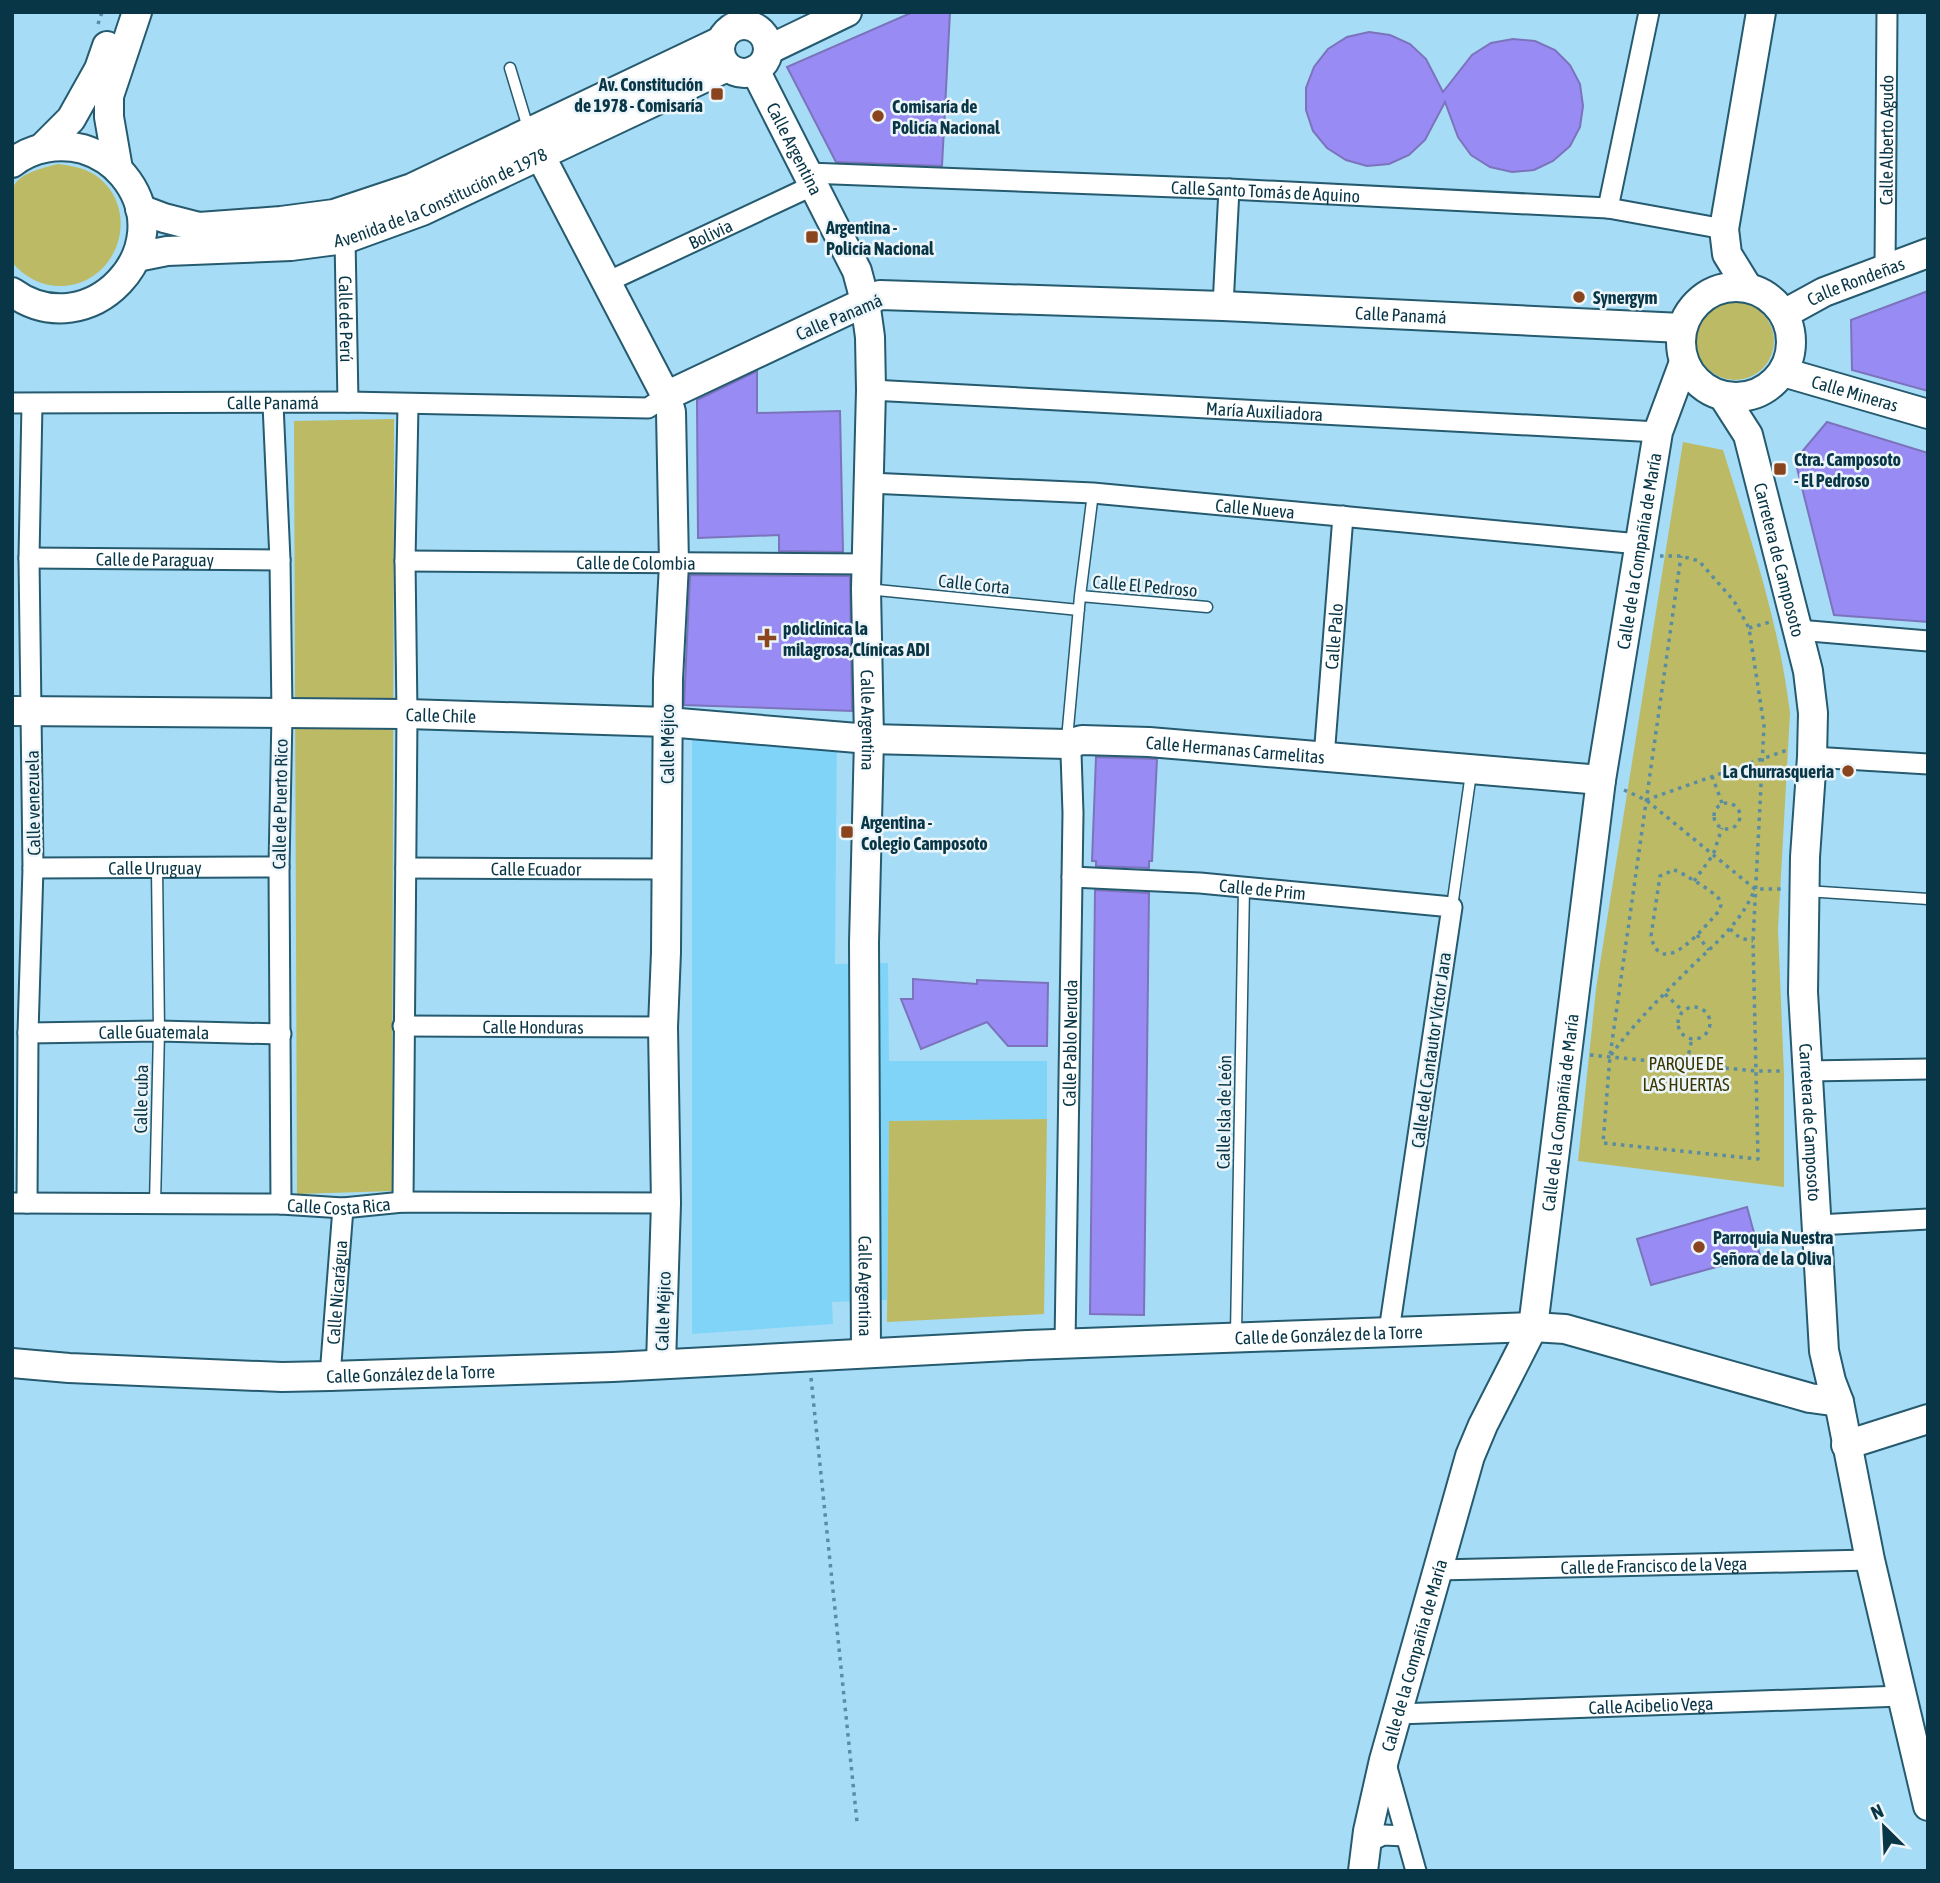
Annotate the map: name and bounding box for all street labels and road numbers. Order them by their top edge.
street label: Calle Alberto Agudo [1875,75,1897,205]
street label: Calle Argentina [763,99,827,198]
street label: Avenida de la Constitución de 1978 [333,143,550,251]
street label: Calle Santo Tomás de Aquino [1171,176,1361,206]
street label: Bolivia [685,214,735,253]
street label: Calle Rondeñas [1803,252,1907,310]
street label: Calle de Perú [335,276,358,362]
street label: Calle Panamá [793,289,885,345]
street label: Calle Panamá [1355,302,1447,327]
street label: Calle Mineras [1809,370,1901,415]
street label: Calle Panamá [227,392,319,413]
street label: María Auxiliadora [1205,397,1324,425]
street label: Calle de la Compañía de María [1612,451,1665,651]
street label: Carretera de Camposoto [1750,480,1809,639]
street label: Calle Nueva [1215,494,1296,522]
street label: Calle de Paraguay [96,548,214,570]
street label: Calle de Colombia [576,552,696,573]
street label: Calle Corta [937,570,1011,598]
street label: Calle El Pedroso [1092,571,1198,601]
street label: Calle Palo [1320,602,1347,670]
street label: Calle Argentina [857,669,880,771]
street label: Calle Chile [406,703,476,727]
street label: Calle Méjico [657,704,678,784]
street label: Calle Hermanas Carmelitas [1145,731,1326,767]
street label: Calle de Puerto Rico [268,738,292,870]
street label: Calle venezuela [22,750,44,856]
street label: Calle Uruguay [108,857,202,878]
street label: Calle Ecuador [491,858,582,879]
street label: Calle de Prim [1218,874,1307,904]
street label: Calle del Cantautor Víctor Jara [1407,951,1455,1149]
street label: Calle Pablo Neruda [1058,979,1081,1107]
street label: Calle de la Compañía de María [1537,1012,1582,1212]
street label: Calle Honduras [482,1016,584,1037]
street label: Calle Guatemala [98,1020,210,1043]
street label: Carretera de Camposoto [1796,1043,1826,1202]
street label: Calle Isla de León [1213,1055,1235,1169]
street label: Calle cuba [130,1064,152,1134]
street label: Calle Costa Rica [286,1193,392,1219]
street label: Calle Argentina [855,1236,876,1337]
street label: Calle Nicarágua [322,1239,351,1345]
street label: Calle Méjico [651,1271,675,1351]
street label: Calle de González de la Torre [1234,1320,1423,1348]
street label: Calle González de la Torre [326,1360,495,1387]
street label: Calle de Francisco de la Vega [1560,1552,1747,1578]
street label: Calle de la Compañía de María [1376,1557,1451,1754]
street label: Calle Acibelio Vega [1588,1692,1714,1718]

